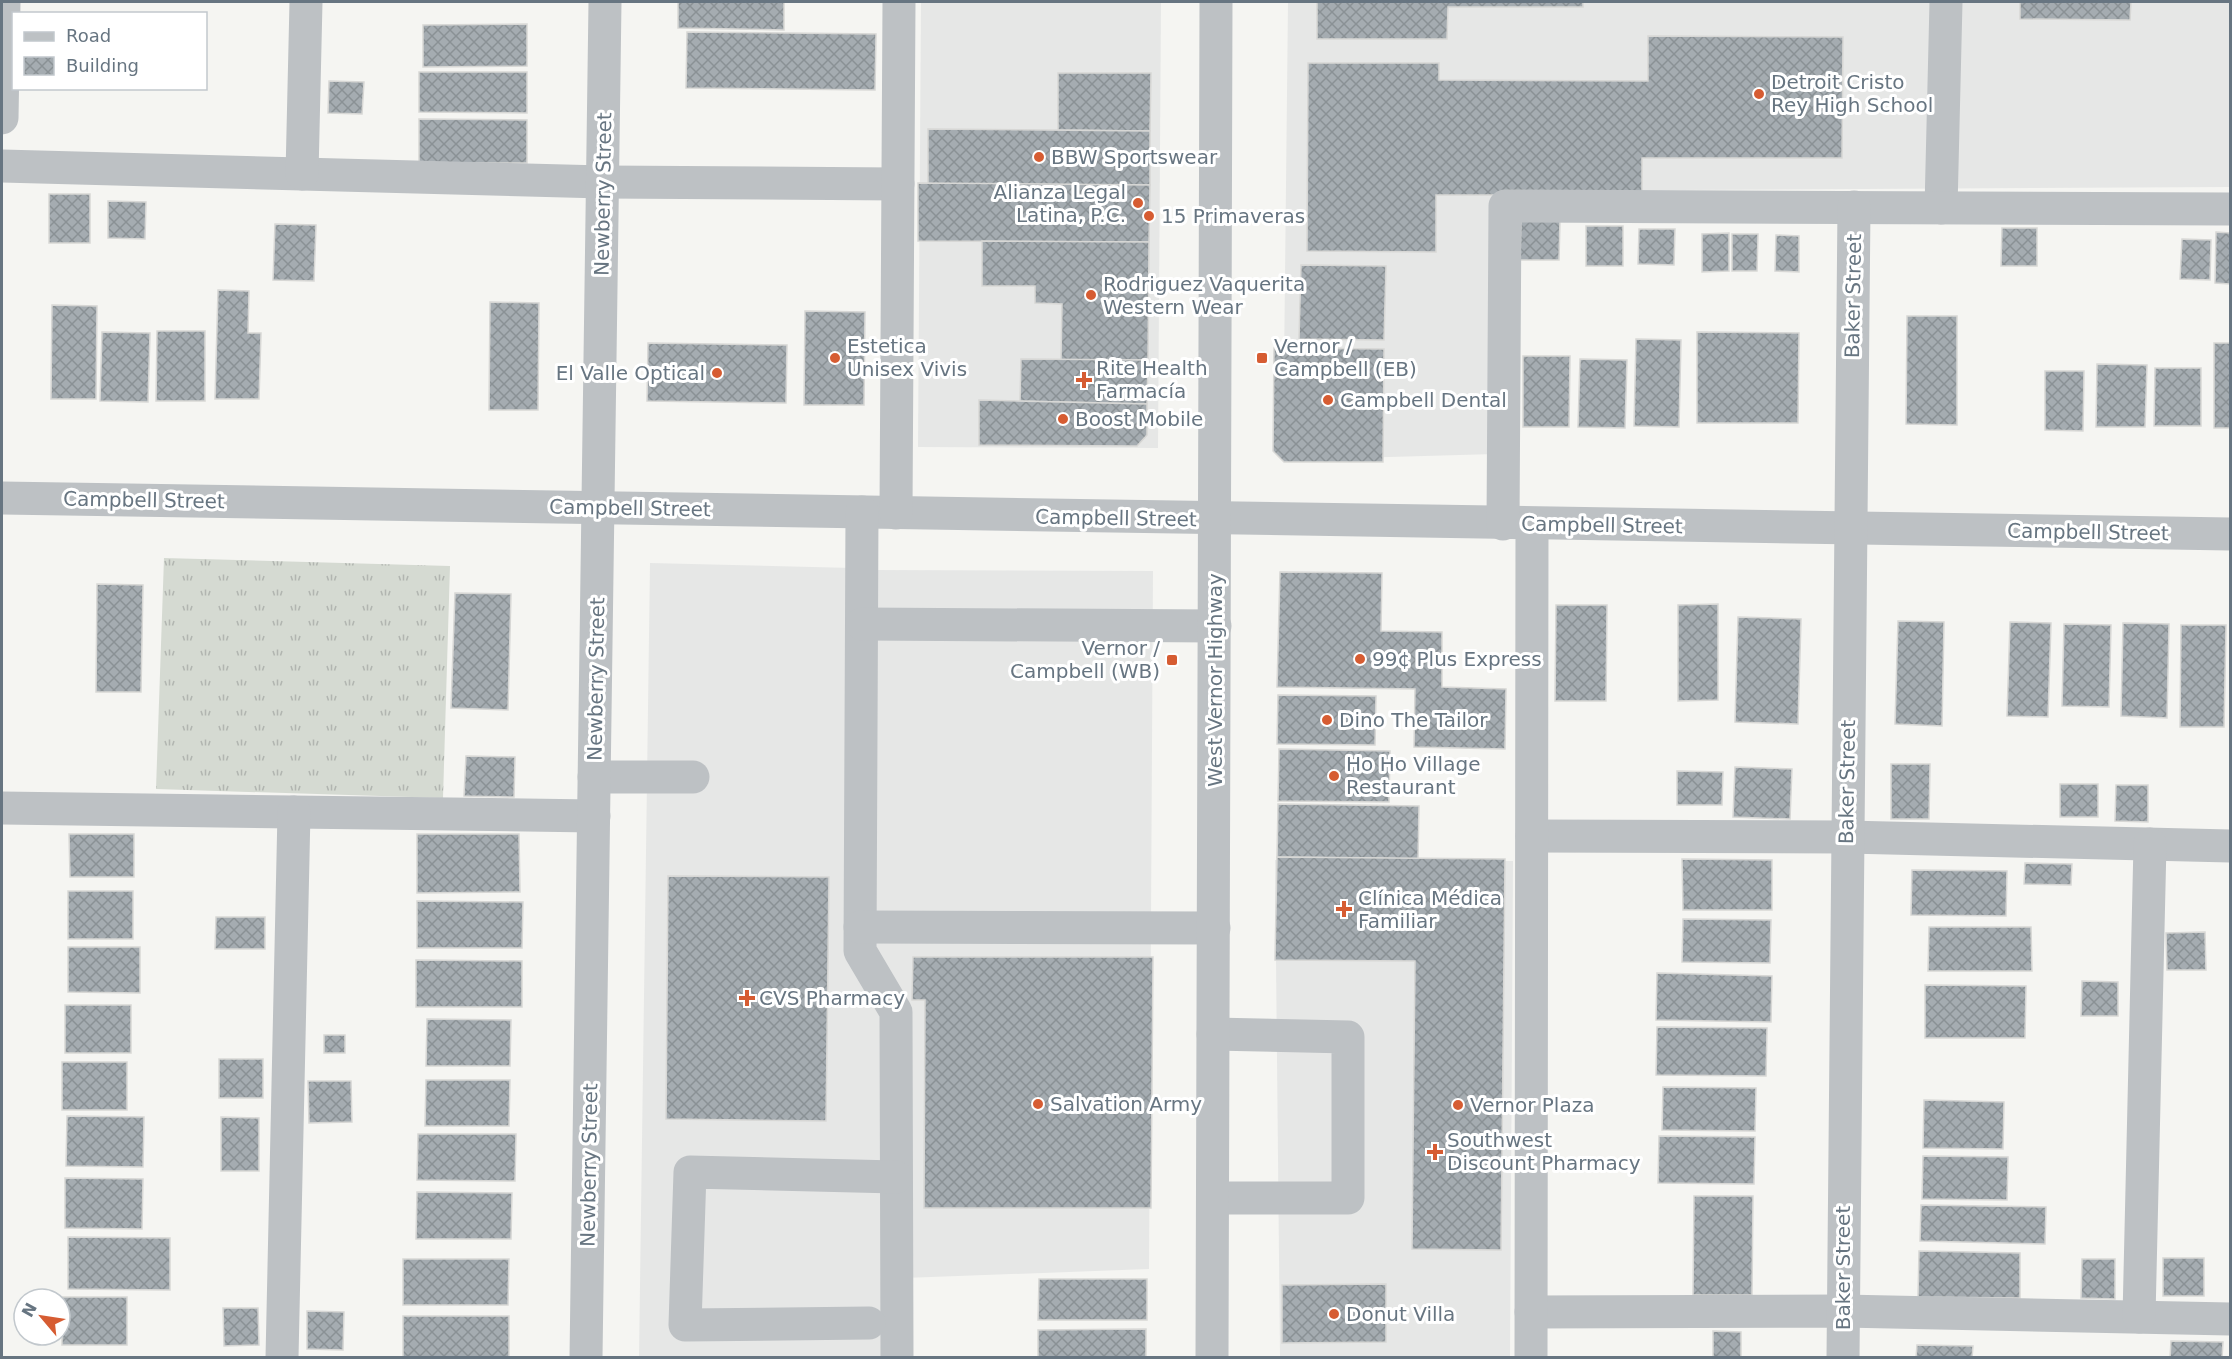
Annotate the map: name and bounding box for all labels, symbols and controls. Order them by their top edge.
legend [12,12,207,90]
text: Road [66,25,111,46]
text: Building [66,55,139,76]
place label: Detroit Cristo Rey High School [1771,70,1933,117]
marker: Detroit Cristo Rey High School [1752,87,1766,101]
street label: Newberry Street [590,112,616,276]
place label: BBW Sportswear [1051,145,1218,169]
marker: BBW Sportswear [1032,150,1046,164]
place label: Alianza Legal Latina, P.C. [994,180,1126,227]
marker: Alianza Legal Latina, P.C. [1131,196,1145,210]
place label: 15 Primaveras [1161,204,1305,228]
marker: 15 Primaveras [1142,209,1156,223]
street label: Baker Street [1840,233,1866,358]
place label: Rodriguez Vaquerita Western Wear [1103,272,1305,319]
marker: Rodriguez Vaquerita Western Wear [1084,288,1098,302]
place label: Estetica Unisex Vivis [847,334,967,381]
place label: Vernor / Campbell (EB) [1274,334,1417,381]
marker: Estetica Unisex Vivis [828,351,842,365]
marker: Vernor / Campbell (EB) [1255,351,1269,365]
place label: Rite Health Farmacía [1096,356,1208,403]
place label: El Valle Optical [556,361,705,385]
marker: El Valle Optical [710,366,724,380]
marker: Rite Health Farmacía [1077,373,1091,387]
place label: Campbell Dental [1340,388,1507,412]
marker: Campbell Dental [1321,393,1335,407]
place label: Boost Mobile [1075,407,1203,431]
marker: Boost Mobile [1056,412,1070,426]
street label: Campbell Street [63,487,225,513]
street label: Campbell Street [549,495,711,521]
street label: Campbell Street [1035,505,1197,531]
street label: Campbell Street [1521,512,1683,538]
street label: Campbell Street [2007,519,2169,545]
street label: West Vernor Highway [1203,573,1227,787]
street label: Newberry Street [583,597,609,761]
place label: Vernor / Campbell (WB) [1010,636,1160,683]
place label: 99¢ Plus Express [1372,647,1542,671]
marker: 99¢ Plus Express [1353,652,1367,666]
marker: Vernor / Campbell (WB) [1165,653,1179,667]
place label: Dino The Tailor [1339,708,1488,732]
marker: Dino The Tailor [1320,713,1334,727]
street label: Baker Street [1834,719,1860,844]
place label: Ho Ho Village Restaurant [1346,752,1480,799]
marker: Ho Ho Village Restaurant [1327,769,1341,783]
place label: Clínica Médica Familiar [1358,886,1502,933]
marker: Clínica Médica Familiar [1335,900,1353,918]
place label: CVS Pharmacy [759,986,905,1010]
marker: CVS Pharmacy [740,991,754,1005]
street label: Newberry Street [576,1083,602,1247]
place label: Salvation Army [1050,1092,1202,1116]
place label: Vernor Plaza [1470,1093,1594,1117]
marker: Salvation Army [1031,1097,1045,1111]
marker: Vernor Plaza [1451,1098,1465,1112]
place label: Southwest Discount Pharmacy [1447,1128,1641,1175]
marker: Southwest Discount Pharmacy [1428,1145,1442,1159]
street label: Baker Street [1831,1206,1855,1330]
north arrow [12,1287,72,1347]
text: N [18,1300,41,1320]
place label: Donut Villa [1346,1302,1455,1326]
marker: Donut Villa [1327,1307,1341,1321]

